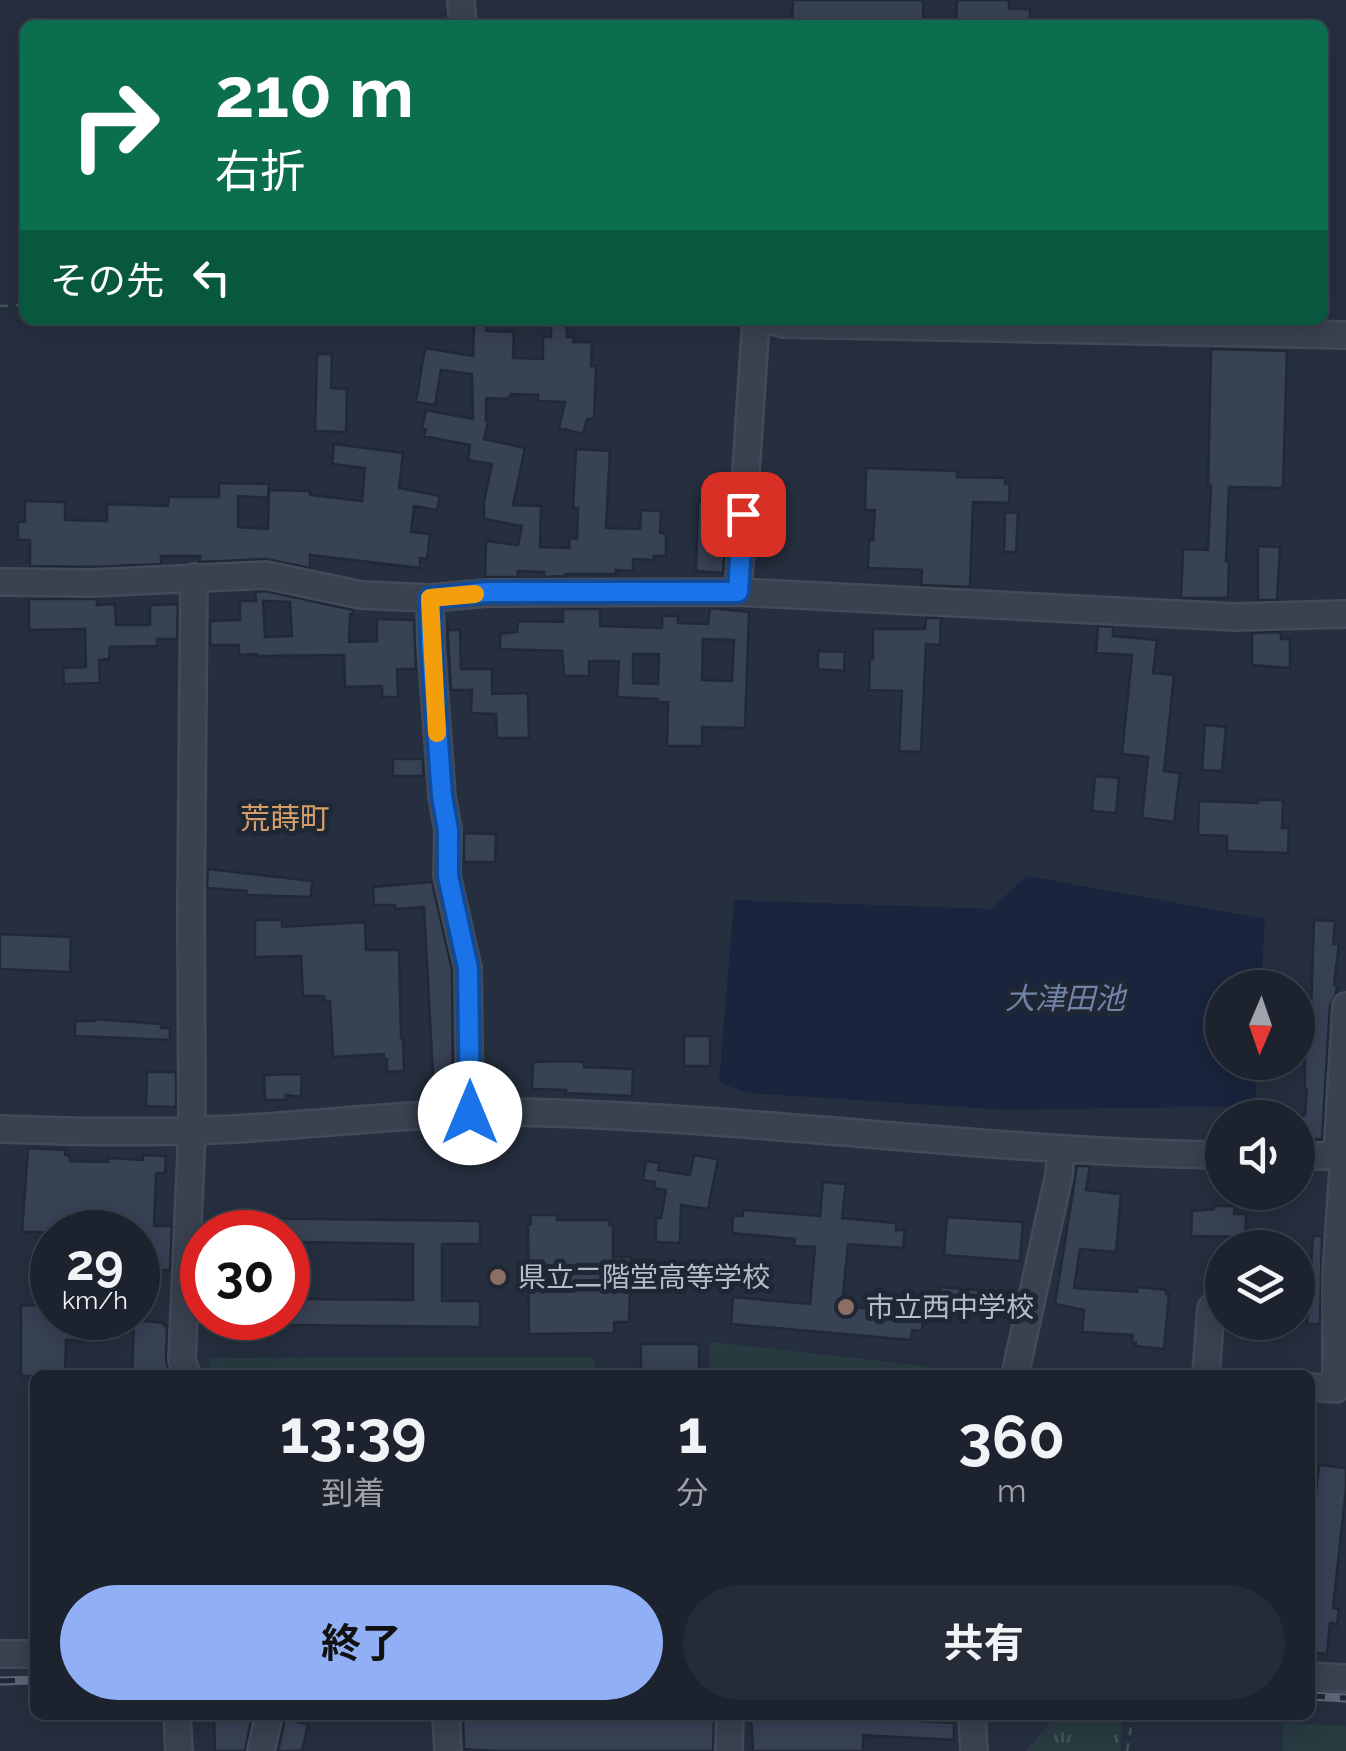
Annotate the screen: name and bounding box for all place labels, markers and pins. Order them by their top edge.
pin [701,472,786,557]
place label: 県立二階堂高等学校 [518,1261,770,1294]
marker: 県立二階堂高等学校 [487,1266,509,1288]
place label: 市立西中学校 [866,1291,1034,1324]
marker: 市立西中学校 [835,1296,857,1318]

